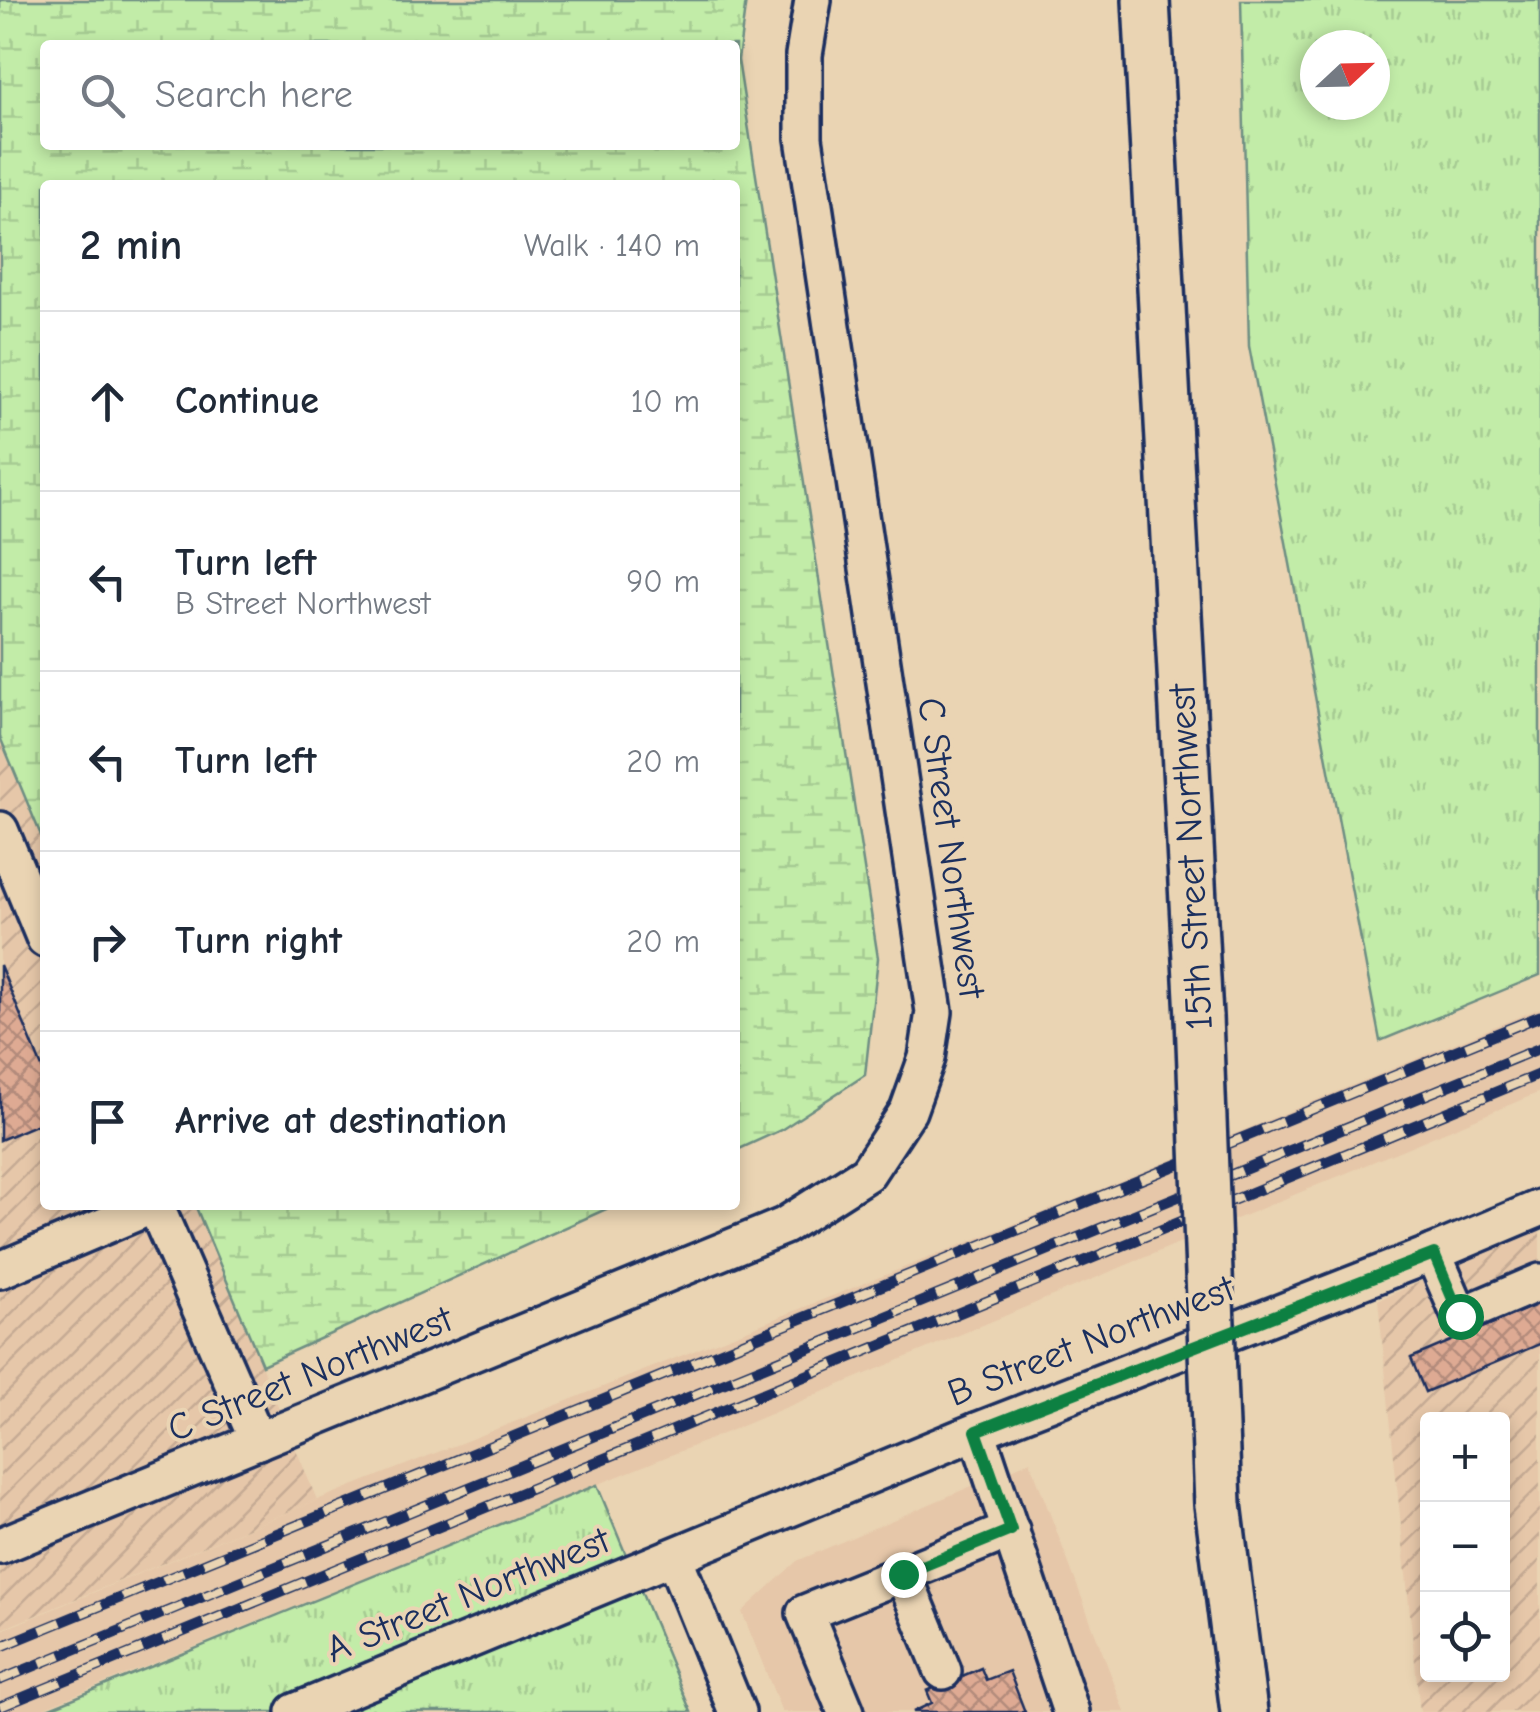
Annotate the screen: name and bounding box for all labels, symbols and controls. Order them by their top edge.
north arrow [1300,30,1390,120]
search box [40,40,740,150]
icon: search [75,68,130,123]
text: Search here [155,73,353,117]
text: 2 min [80,221,182,270]
text: Walk · 140 m [524,227,700,264]
icon: ahead [80,374,135,429]
text: Continue [175,379,319,423]
text: 10 m [631,383,700,420]
text: Turn left [175,541,316,585]
icon: left [80,554,135,609]
text: 90 m [626,563,700,600]
text: B Street Northwest [175,585,430,622]
street label: 15th Street Northwest [1160,682,1222,1031]
street label: C Street Northwest [908,695,994,1002]
icon: left [80,734,135,789]
text: Turn left [175,739,316,783]
text: 20 m [627,743,700,780]
icon: right [80,914,135,969]
text: Turn right [175,919,342,963]
text: 20 m [627,923,700,960]
icon: arrive [80,1094,135,1149]
text: Arrive at destination [175,1099,507,1143]
street label: B Street Northwest [942,1266,1242,1416]
route start [1438,1294,1484,1340]
street label: C Street Northwest [161,1296,460,1451]
map controls [1420,1412,1510,1682]
button: + [1420,1412,1510,1502]
button: − [1420,1502,1510,1592]
street label: A Street Northwest [320,1518,617,1672]
route end [881,1552,927,1598]
button: locate [1420,1592,1510,1682]

